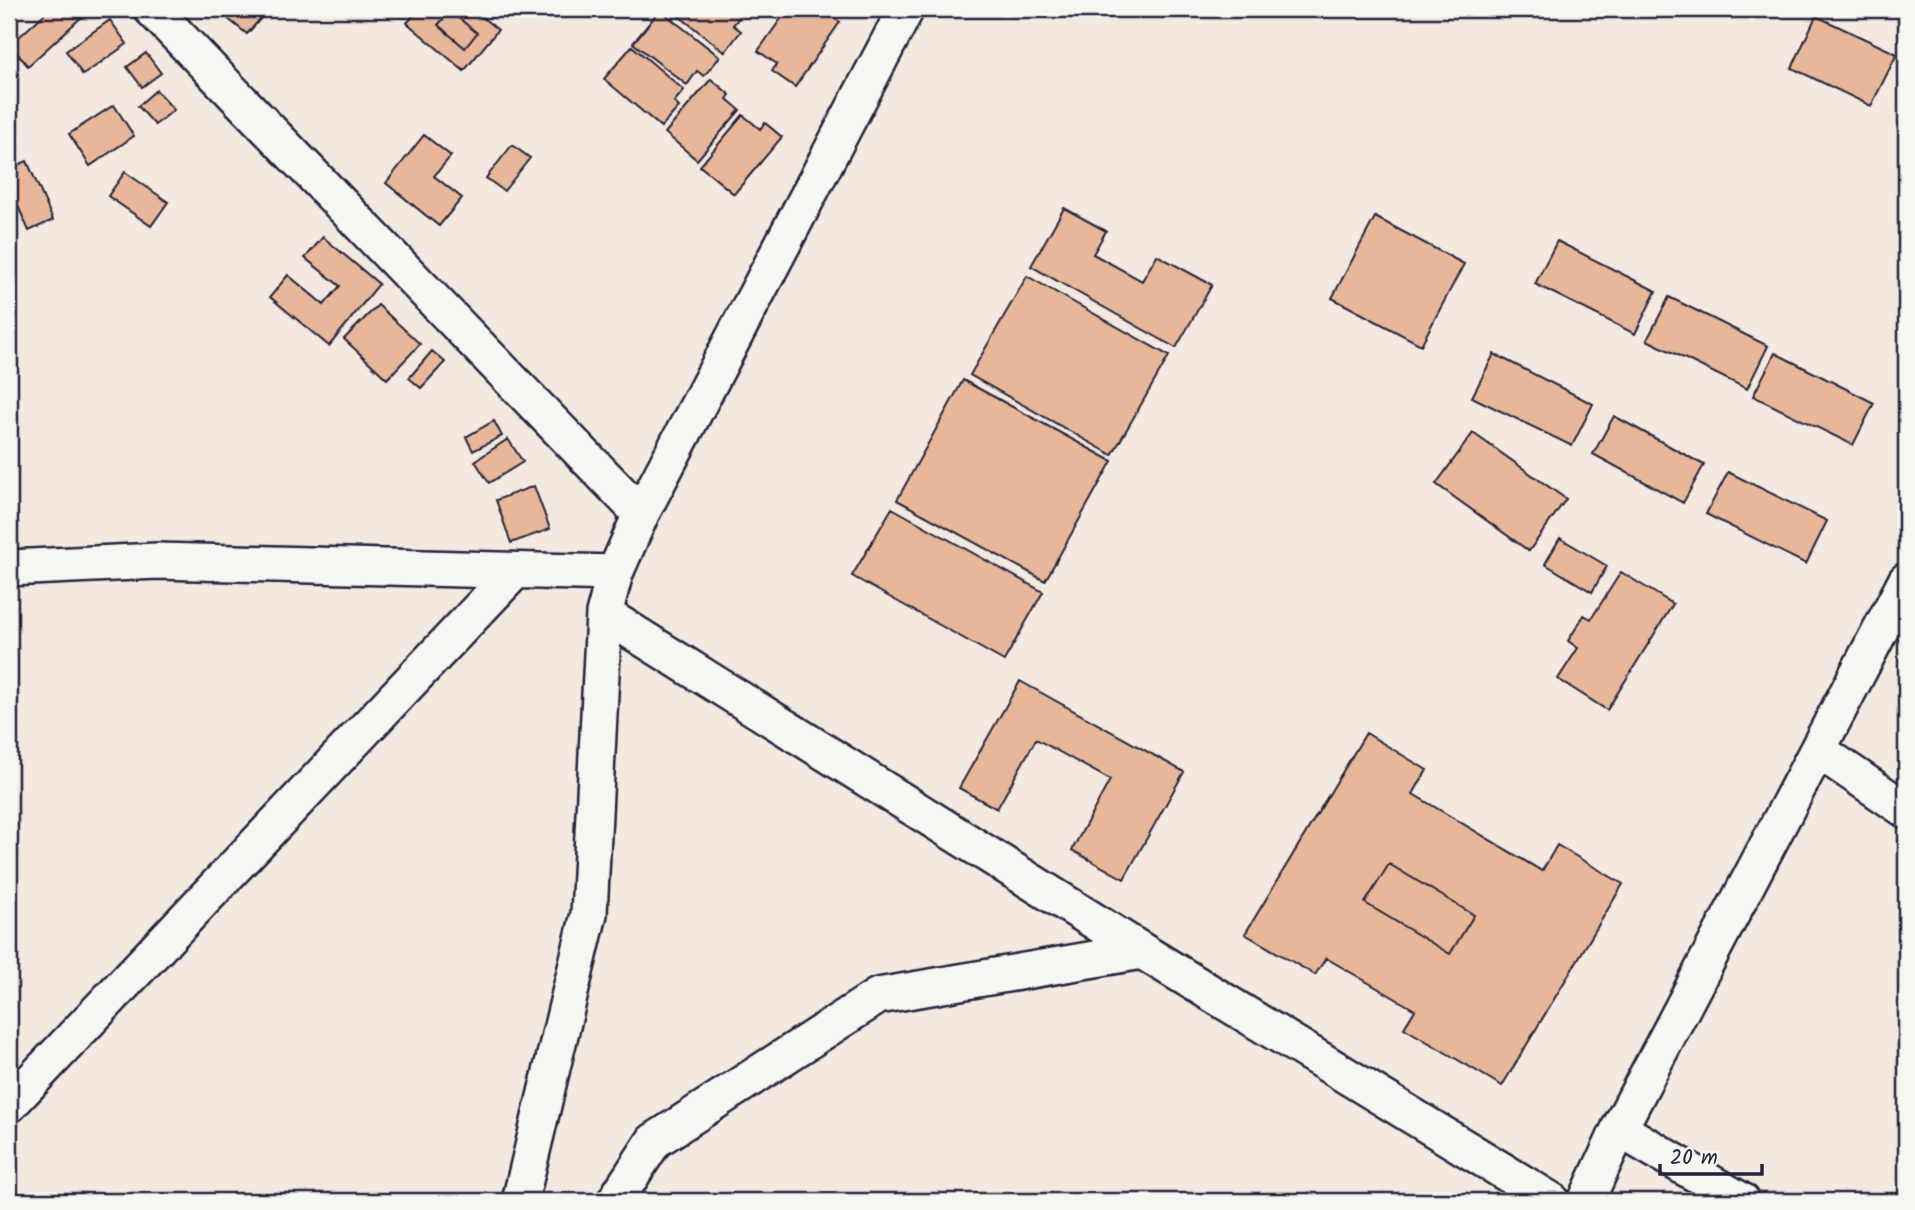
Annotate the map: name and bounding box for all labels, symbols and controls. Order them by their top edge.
scale bar [1660,1133,1761,1177]
text: 20 m [1670,1142,1718,1175]

